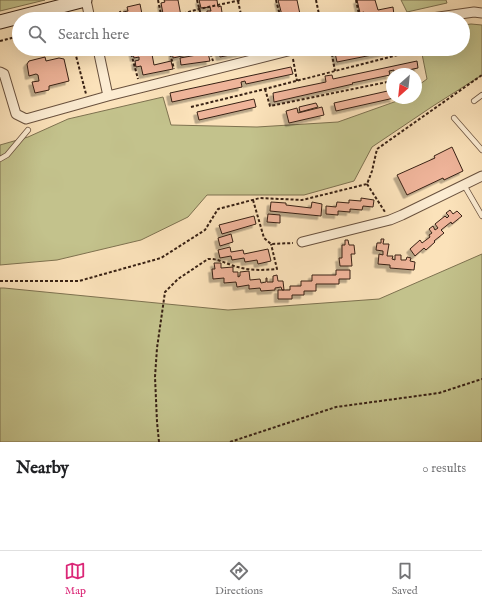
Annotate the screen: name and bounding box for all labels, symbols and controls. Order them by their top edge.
search box [12,12,470,56]
icon: search [26,23,48,45]
text: Search here [58,25,129,44]
north arrow [386,68,422,104]
text: Nearby [16,458,69,479]
text: 0 results [422,460,466,477]
tab: Map [64,560,86,598]
tab: Directions [215,560,263,598]
tab: Saved [392,560,418,598]

